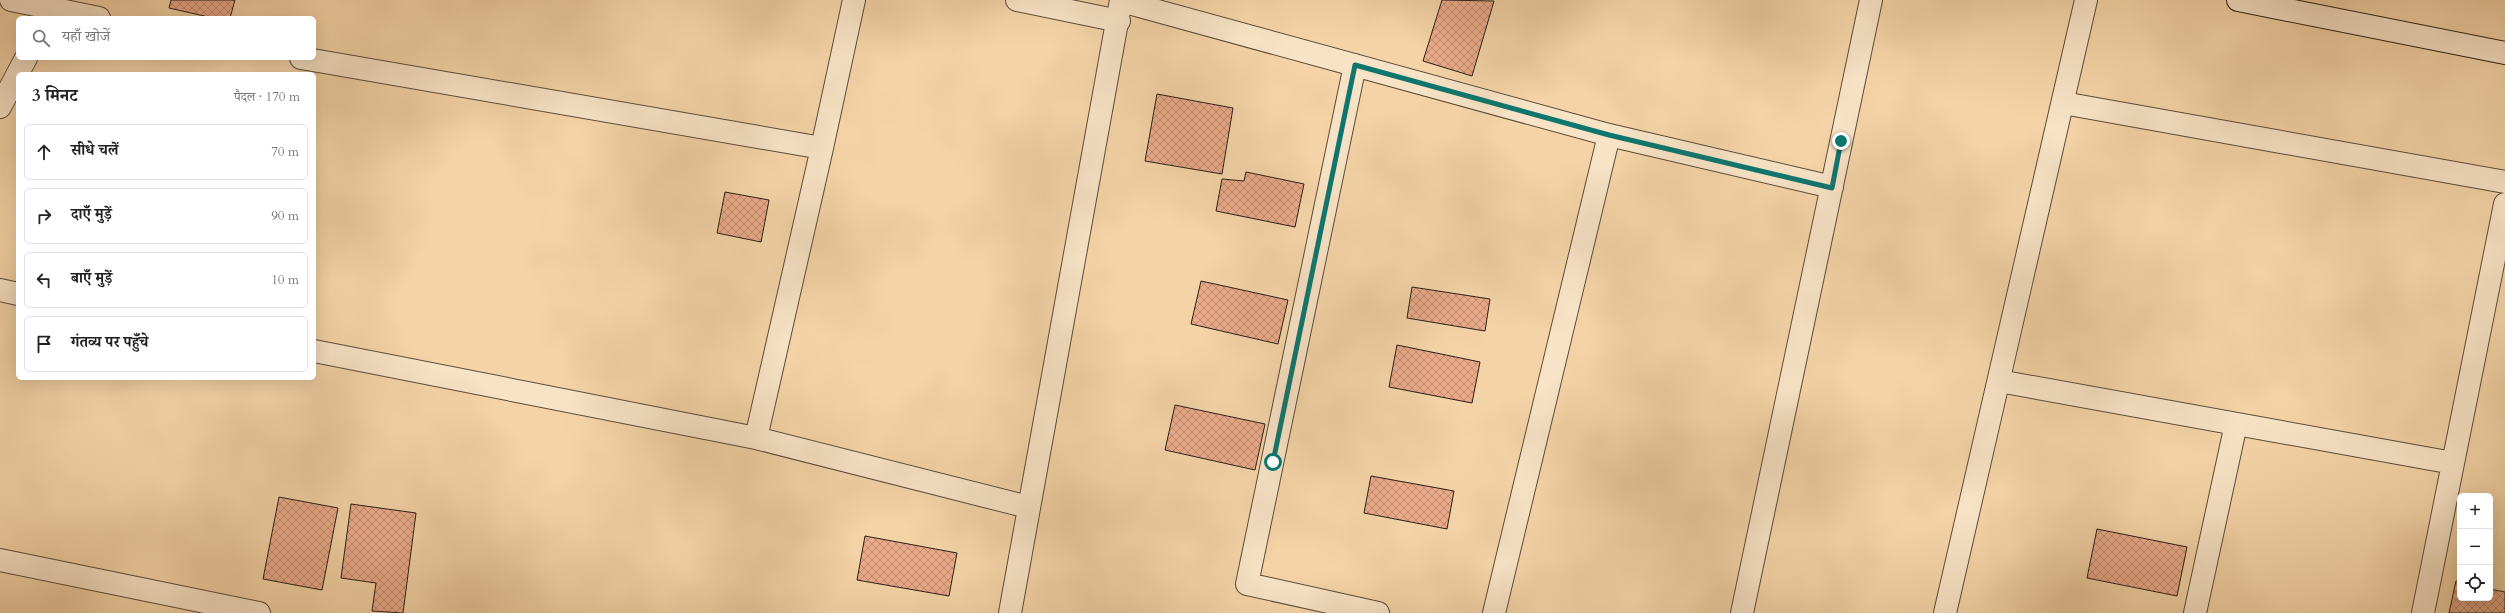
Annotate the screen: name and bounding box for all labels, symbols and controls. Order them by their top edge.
search box [16,16,316,60]
text: यहाँ खोजें [62,26,110,46]
icon: search [30,27,52,49]
text: 3 मिनट [32,84,78,107]
text: पैदल · 170 m [234,88,300,106]
route end [1832,132,1850,150]
text: सीधे चलें [71,140,119,160]
icon: ahead [33,141,55,163]
text: 70 m [271,143,299,161]
text: दाएँ मुड़ें [71,204,112,224]
icon: right [33,205,55,227]
text: 90 m [271,207,299,225]
text: बाएँ मुड़ें [71,268,112,288]
icon: left [33,269,55,291]
text: 10 m [271,271,299,289]
text: गंतव्य पर पहुँचे [71,332,148,352]
icon: arrive [33,333,55,355]
route start [1264,453,1282,471]
map controls [2457,493,2493,601]
button: + [2457,493,2493,529]
button: − [2457,529,2493,565]
button: locate [2457,565,2493,601]

